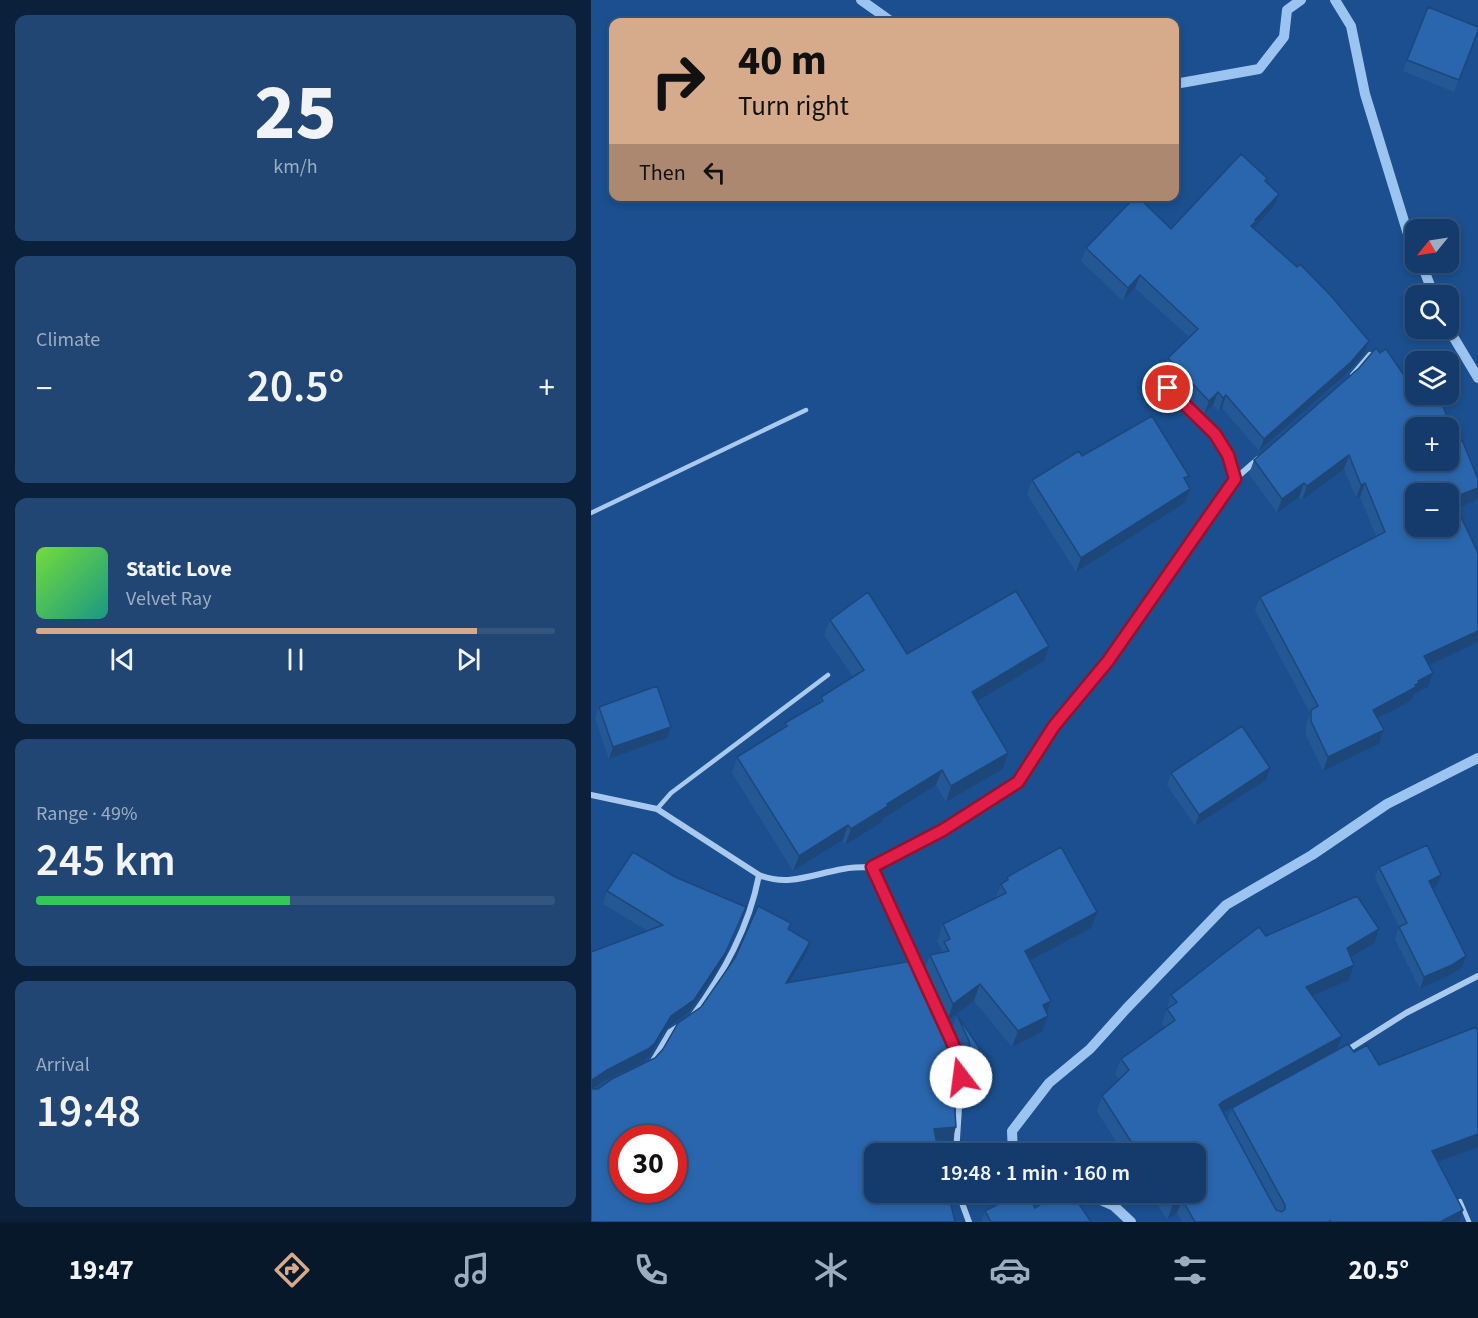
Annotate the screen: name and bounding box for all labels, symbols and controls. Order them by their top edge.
text: 40 m [738,31,827,91]
icon: right [639,42,717,120]
text: 25 [254,58,337,169]
text: Turn right [738,87,849,126]
text: km/h [273,153,318,181]
icon: left [698,156,731,189]
text: Then [639,157,686,189]
north arrow [1405,219,1459,273]
map controls [1405,219,1459,537]
button: search [1405,285,1459,339]
text: Climate [36,326,100,354]
button: layers [1405,351,1459,405]
text: 20.5° [247,355,344,419]
pin [1142,362,1193,413]
text: − [36,365,52,412]
text: + [539,365,555,412]
icon: arrive [1151,371,1184,404]
button: + [1405,417,1459,471]
button: − [1405,483,1459,537]
text: Static Love [126,553,232,585]
text: Velvet Ray [126,585,212,613]
icon: previous [106,643,139,676]
icon: pause [279,643,312,676]
icon: next [452,643,485,676]
text: Range · 49% [36,800,137,828]
text: 245 km [36,829,176,893]
position arrow [929,1045,993,1109]
text: Arrival [36,1051,90,1079]
text: 19:48 [36,1080,141,1144]
speed limit sign: 30 [609,1125,687,1203]
text: 19:48 · 1 min · 160 m [940,1157,1130,1189]
icon: directions [271,1249,313,1291]
icon: music [451,1249,493,1291]
icon: phone [630,1249,672,1291]
icon: climate [810,1249,852,1291]
icon: car [989,1249,1031,1291]
icon: filters [1169,1249,1211,1291]
text: 19:47 [69,1251,134,1290]
text: 20.5° [1348,1251,1409,1290]

